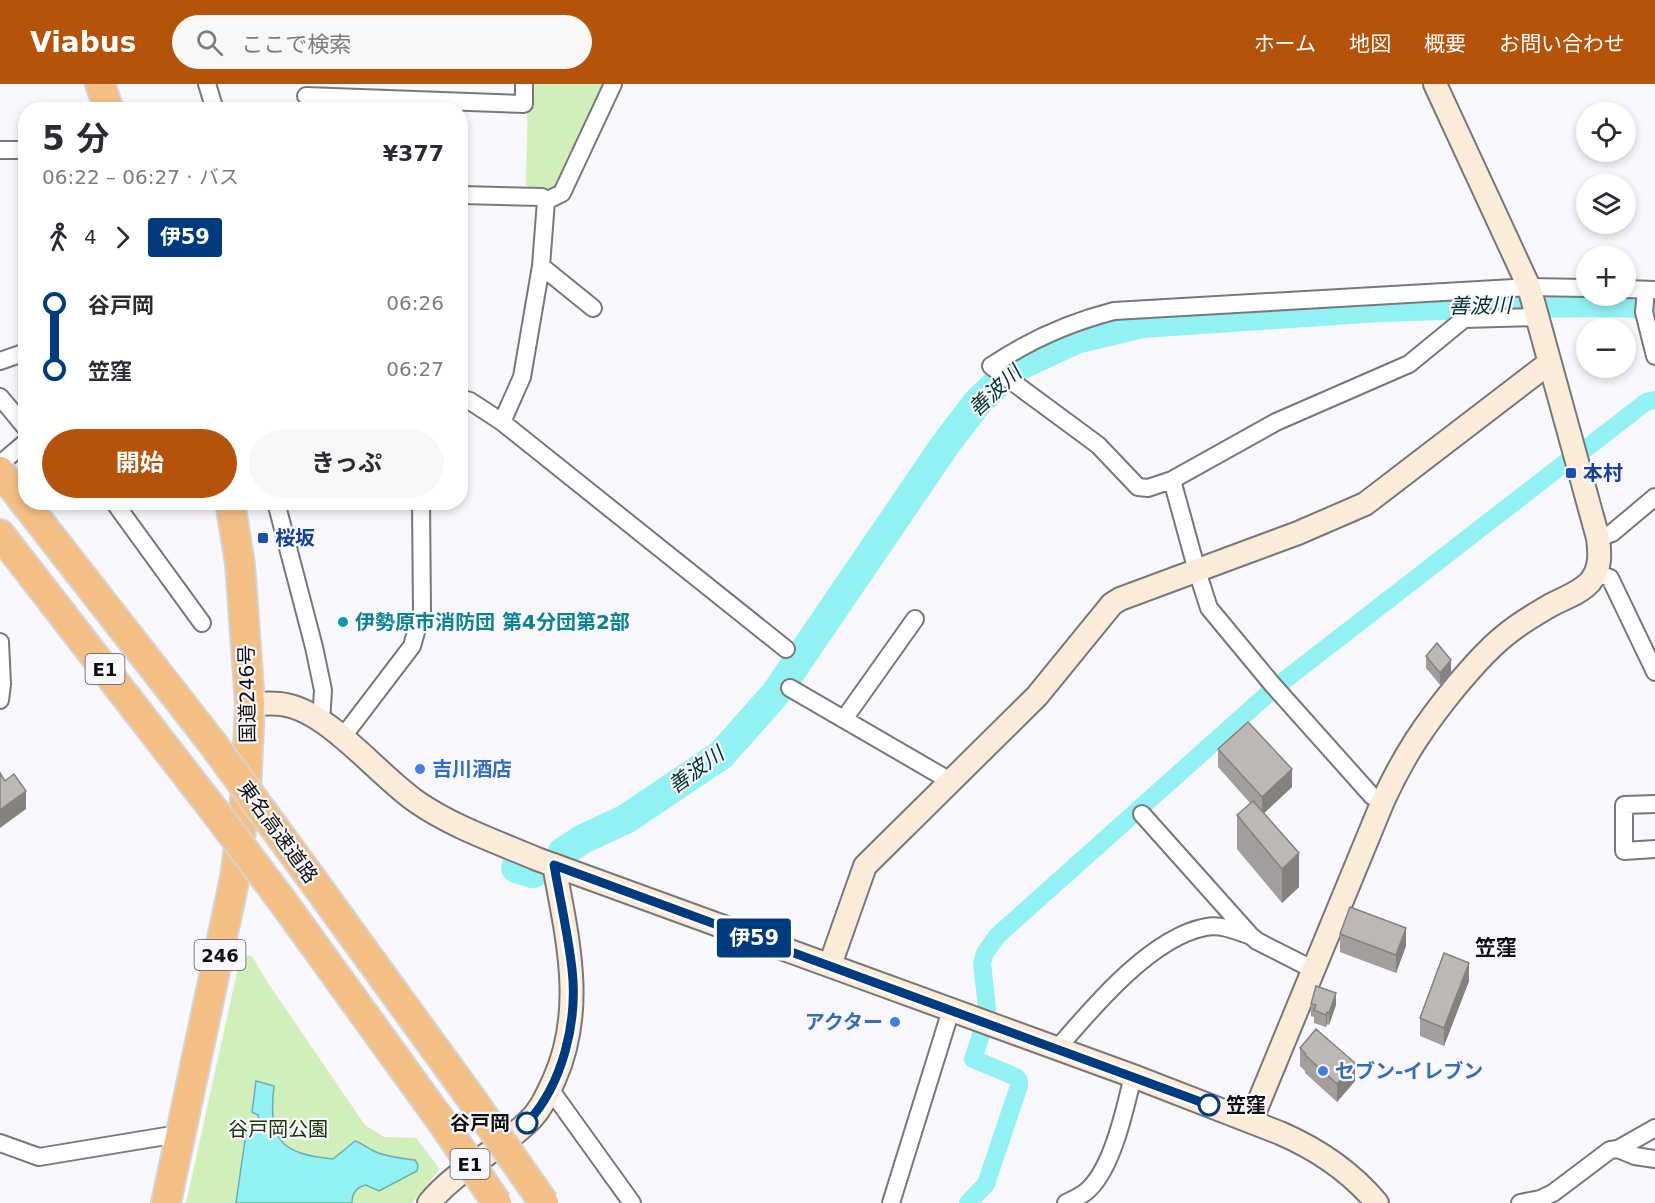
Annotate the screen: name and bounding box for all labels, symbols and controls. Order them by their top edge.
search box [172,15,592,69]
text: Viabus [30,26,136,59]
icon: search [193,26,226,59]
text: ここで検索 [241,32,351,57]
text: ホーム [1254,32,1316,56]
text: 地図 [1349,32,1391,56]
text: 概要 [1424,32,1466,56]
text: お問い合わせ [1499,32,1625,56]
map controls [1576,102,1636,378]
button: locate [1576,102,1636,162]
text: 5 分 [42,119,109,158]
text: ¥377 [383,141,444,166]
text: 06:22 – 06:27 · バス [42,165,239,189]
button: layers [1576,174,1636,234]
icon: walk [42,221,75,254]
icon: forward [106,221,139,254]
text: 4 [84,225,97,249]
text: 伊59 [160,225,210,249]
button: + [1576,246,1636,306]
text: 06:26 [386,291,444,315]
text: 谷戸岡 [88,293,154,318]
water label: 善波川 [1448,293,1514,319]
button: − [1576,318,1636,378]
text: 06:27 [386,357,444,381]
text: 笠窪 [88,359,132,384]
water label: 善波川 [964,359,1028,421]
button: 開始 [42,429,237,498]
button: きっぷ [249,429,444,498]
place label: 本村 [1583,461,1623,485]
marker: 本村 [1564,466,1578,480]
place label: 桜坂 [275,526,315,550]
marker: 桜坂 [256,531,270,545]
place label: 伊勢原市消防団 第4分団第2部 [355,610,630,634]
marker: 伊勢原市消防団 第4分団第2部 [336,615,350,629]
street label: 国道246号 [234,645,260,743]
road number: E1 [86,654,124,684]
water label: 善波川 [663,741,730,798]
place label: 吉川酒店 [432,757,512,781]
marker: 吉川酒店 [413,762,427,776]
street label: 東名高速道路 [233,776,323,888]
line badge: 伊59 [720,918,789,958]
text: 伊59 [729,926,779,950]
district label: 笠窪 [1475,936,1517,960]
road number: 246 [194,940,246,970]
place label: アクター [805,1010,883,1034]
marker: アクター [888,1015,902,1029]
place label: セブン-イレブン [1335,1059,1483,1083]
marker: セブン-イレブン [1316,1064,1330,1078]
place label: 笠窪 [1226,1093,1266,1117]
marker: 笠窪 [1198,1094,1220,1116]
place label: 谷戸岡 [450,1111,510,1135]
marker: 谷戸岡 [516,1112,538,1134]
park label: 谷戸岡公園 [228,1117,328,1141]
road number: E1 [450,1149,490,1179]

